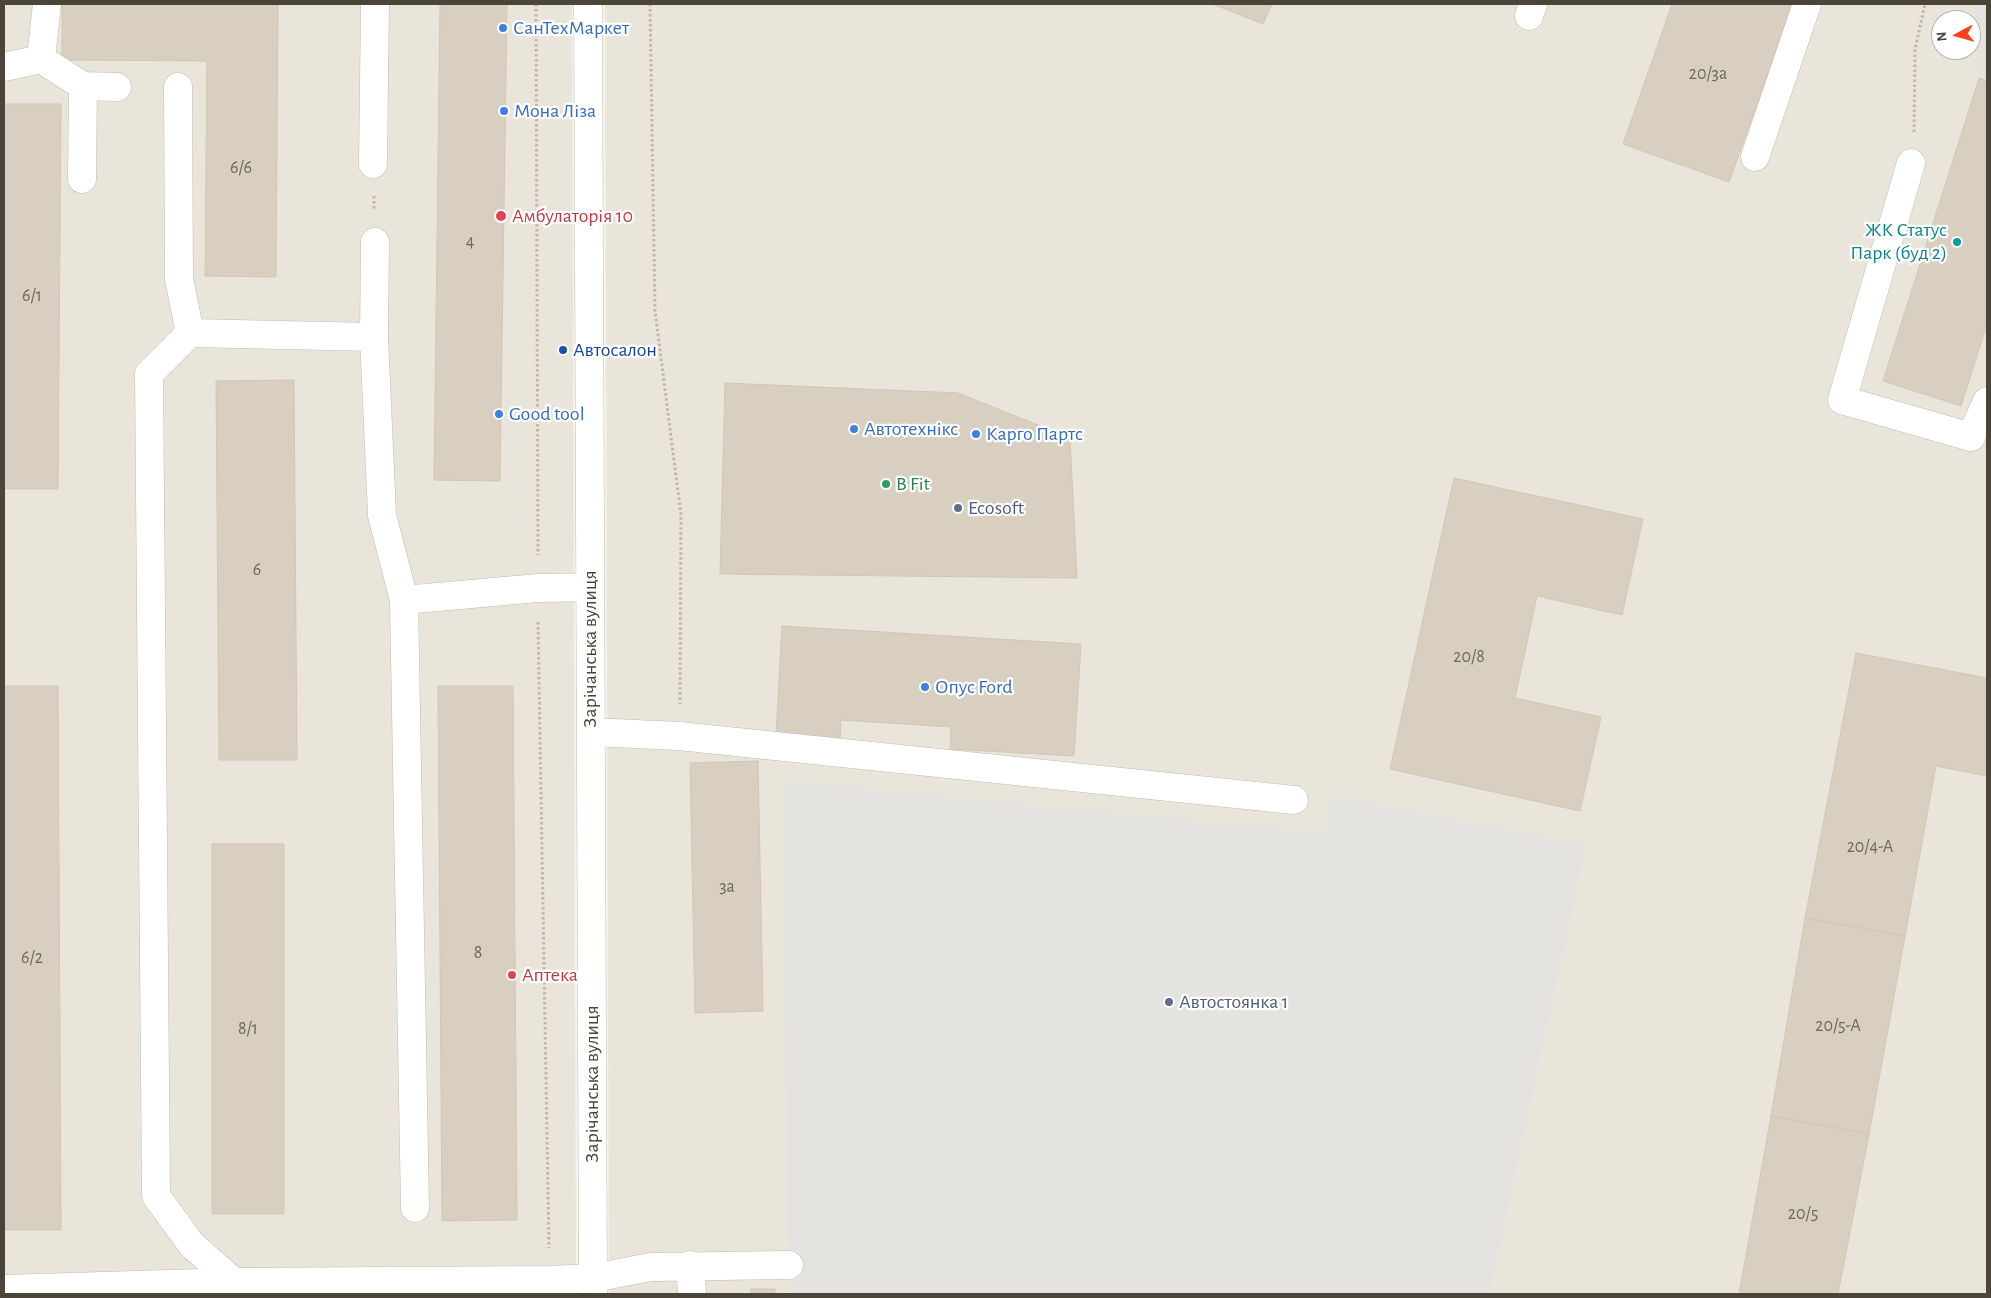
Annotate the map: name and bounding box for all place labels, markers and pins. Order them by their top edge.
place label: СанТехМаркет [513,16,629,40]
marker: СанТехМаркет [497,22,509,34]
place label: Мона Ліза [514,99,596,123]
marker: Мона Ліза [498,105,510,117]
place label: Амбулаторія 10 [512,204,633,228]
marker: Амбулаторія 10 [494,209,508,223]
place label: ЖК Статус Парк (буд 2) [1850,218,1947,265]
marker: ЖК Статус Парк (буд 2) [1951,236,1963,248]
place label: Автосалон [573,338,657,362]
marker: Автосалон [557,344,569,356]
place label: Good tool [509,402,585,426]
marker: Good tool [493,408,505,420]
place label: Автотехнікс [864,417,958,441]
place label: Карго Партс [986,422,1083,446]
marker: Автотехнікс [848,423,860,435]
marker: Карго Партс [970,428,982,440]
place label: B Fit [896,472,930,496]
marker: B Fit [880,478,892,490]
place label: Ecosoft [968,496,1024,520]
marker: Ecosoft [952,502,964,514]
place label: Опус Ford [935,675,1013,699]
marker: Опус Ford [919,681,931,693]
place label: Аптека [522,963,578,987]
marker: Аптека [506,969,518,981]
place label: Автостоянка 1 [1179,990,1288,1014]
marker: Автостоянка 1 [1163,996,1175,1008]

